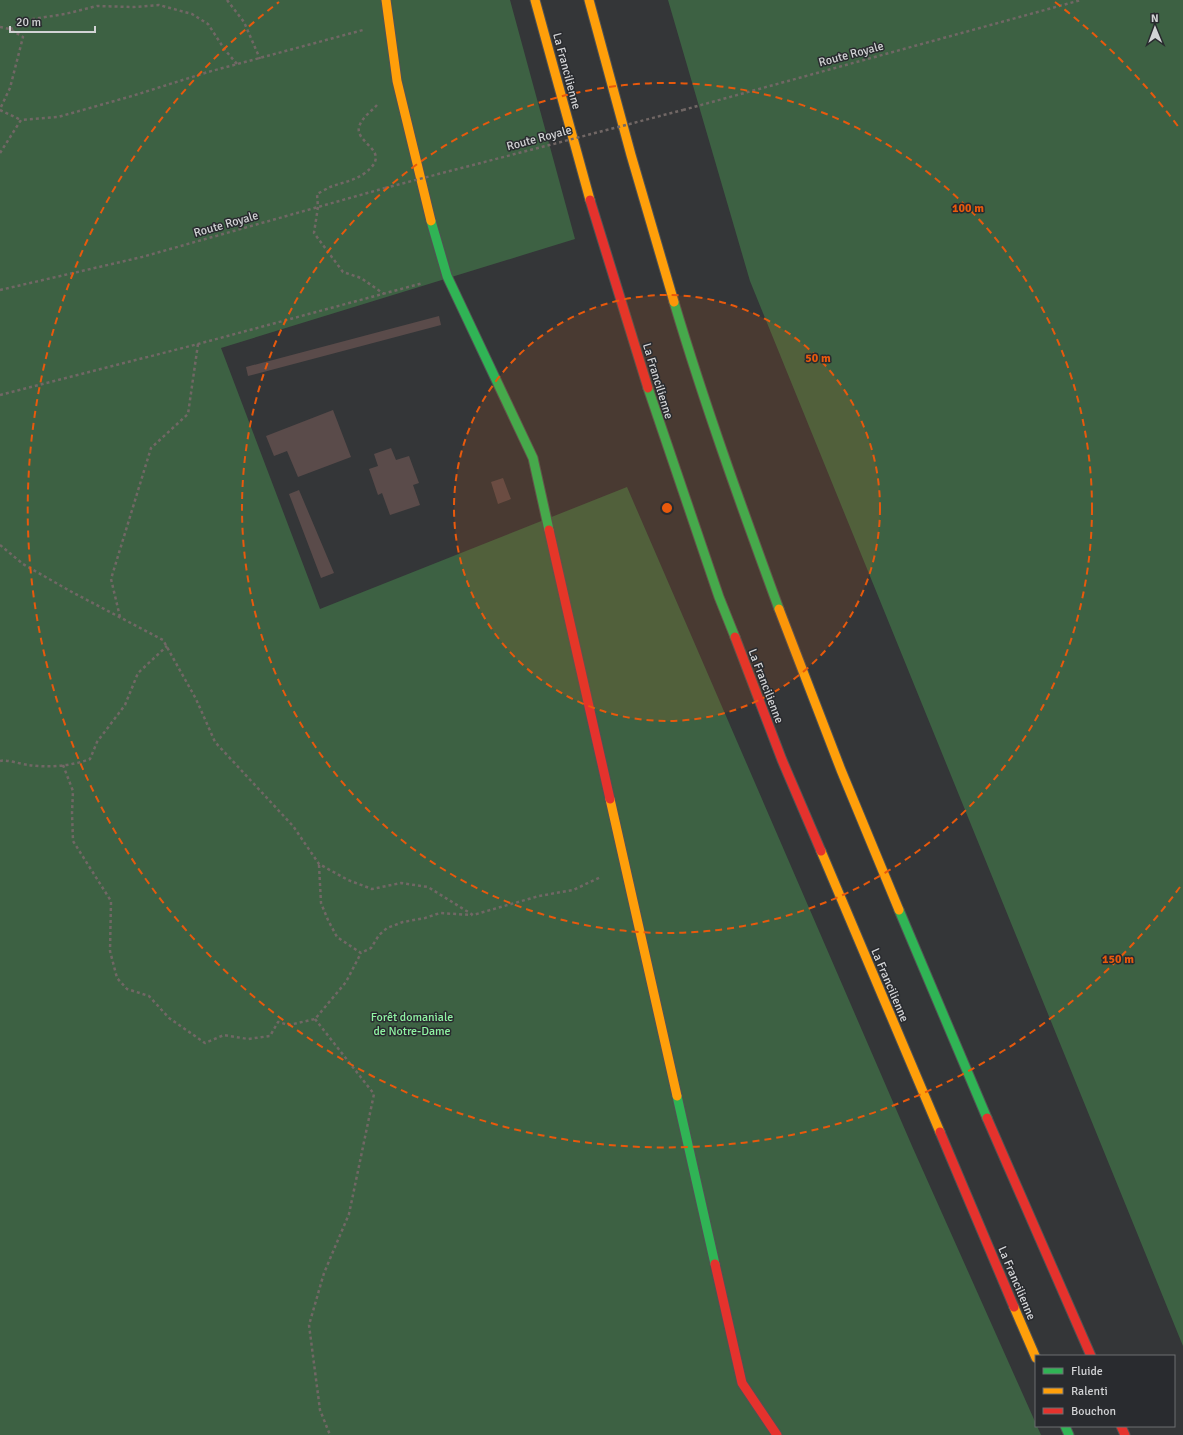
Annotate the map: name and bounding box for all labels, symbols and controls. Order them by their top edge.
scale bar [10,8,95,34]
north arrow [1135,8,1175,48]
text: N [1151,12,1159,25]
text: 20 m [16,15,41,30]
street label: La Francilienne [549,31,584,111]
street label: Route Royale [817,39,885,70]
street label: Route Royale [505,123,573,154]
text: 100 m [952,201,984,216]
street label: Route Royale [192,208,260,241]
street label: La Francilienne [639,341,676,421]
text: 50 m [805,351,831,366]
centre of rings [660,501,674,515]
street label: La Francilienne [744,647,787,726]
street label: La Francilienne [867,946,912,1024]
text: 150 m [1102,952,1134,967]
park label: Forêt domaniale de Notre-Dame [371,1010,453,1039]
street label: La Francilienne [994,1244,1039,1322]
legend [1035,1355,1175,1427]
text: Fluide [1071,1364,1103,1379]
text: Ralenti [1071,1384,1108,1399]
text: Bouchon [1071,1404,1116,1419]

